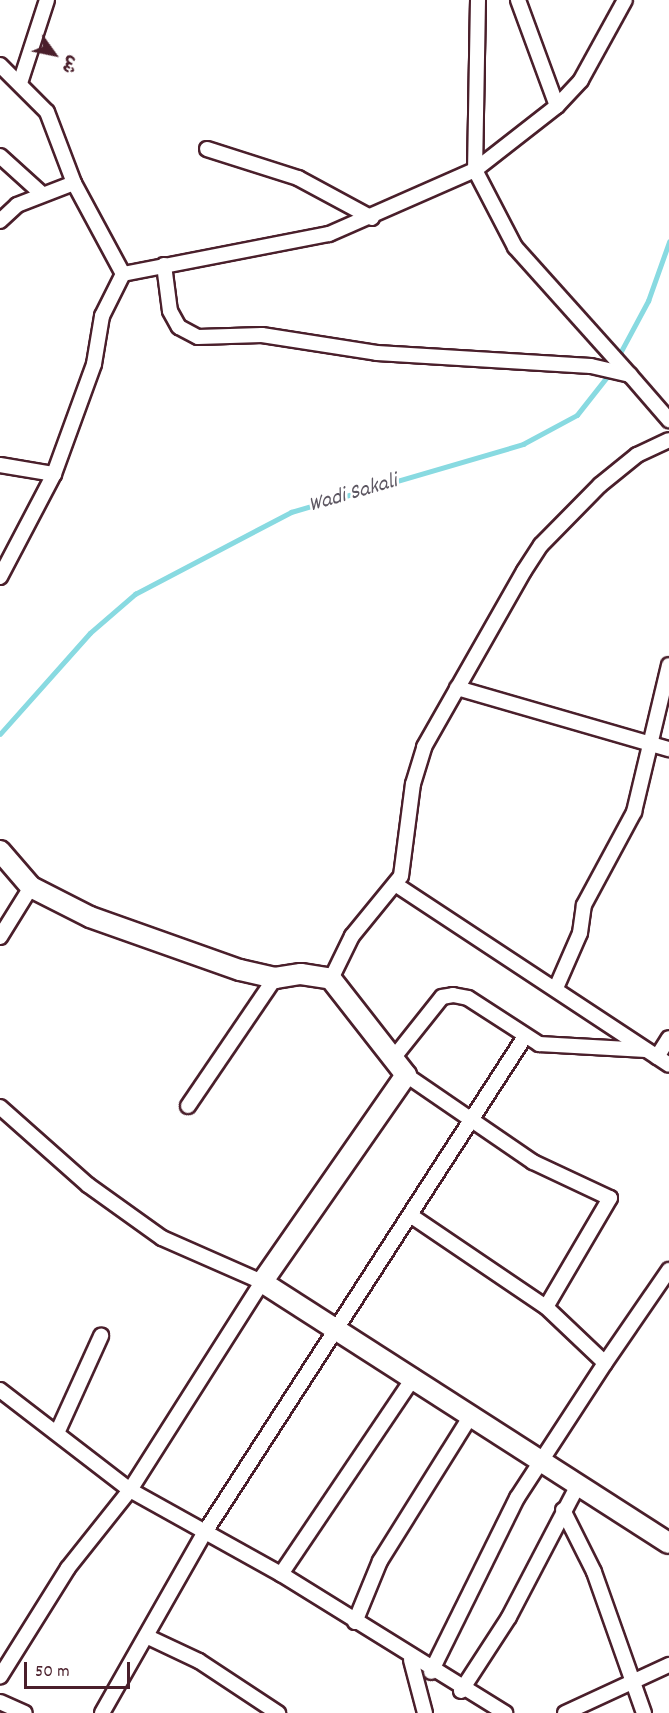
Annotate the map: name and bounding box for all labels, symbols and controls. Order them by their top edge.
north arrow [24,24,84,84]
text: ش [55,50,84,78]
water label: Wadi Sakali [306,469,400,519]
scale bar [27,1650,134,1688]
text: 50 m [35,1660,70,1685]

